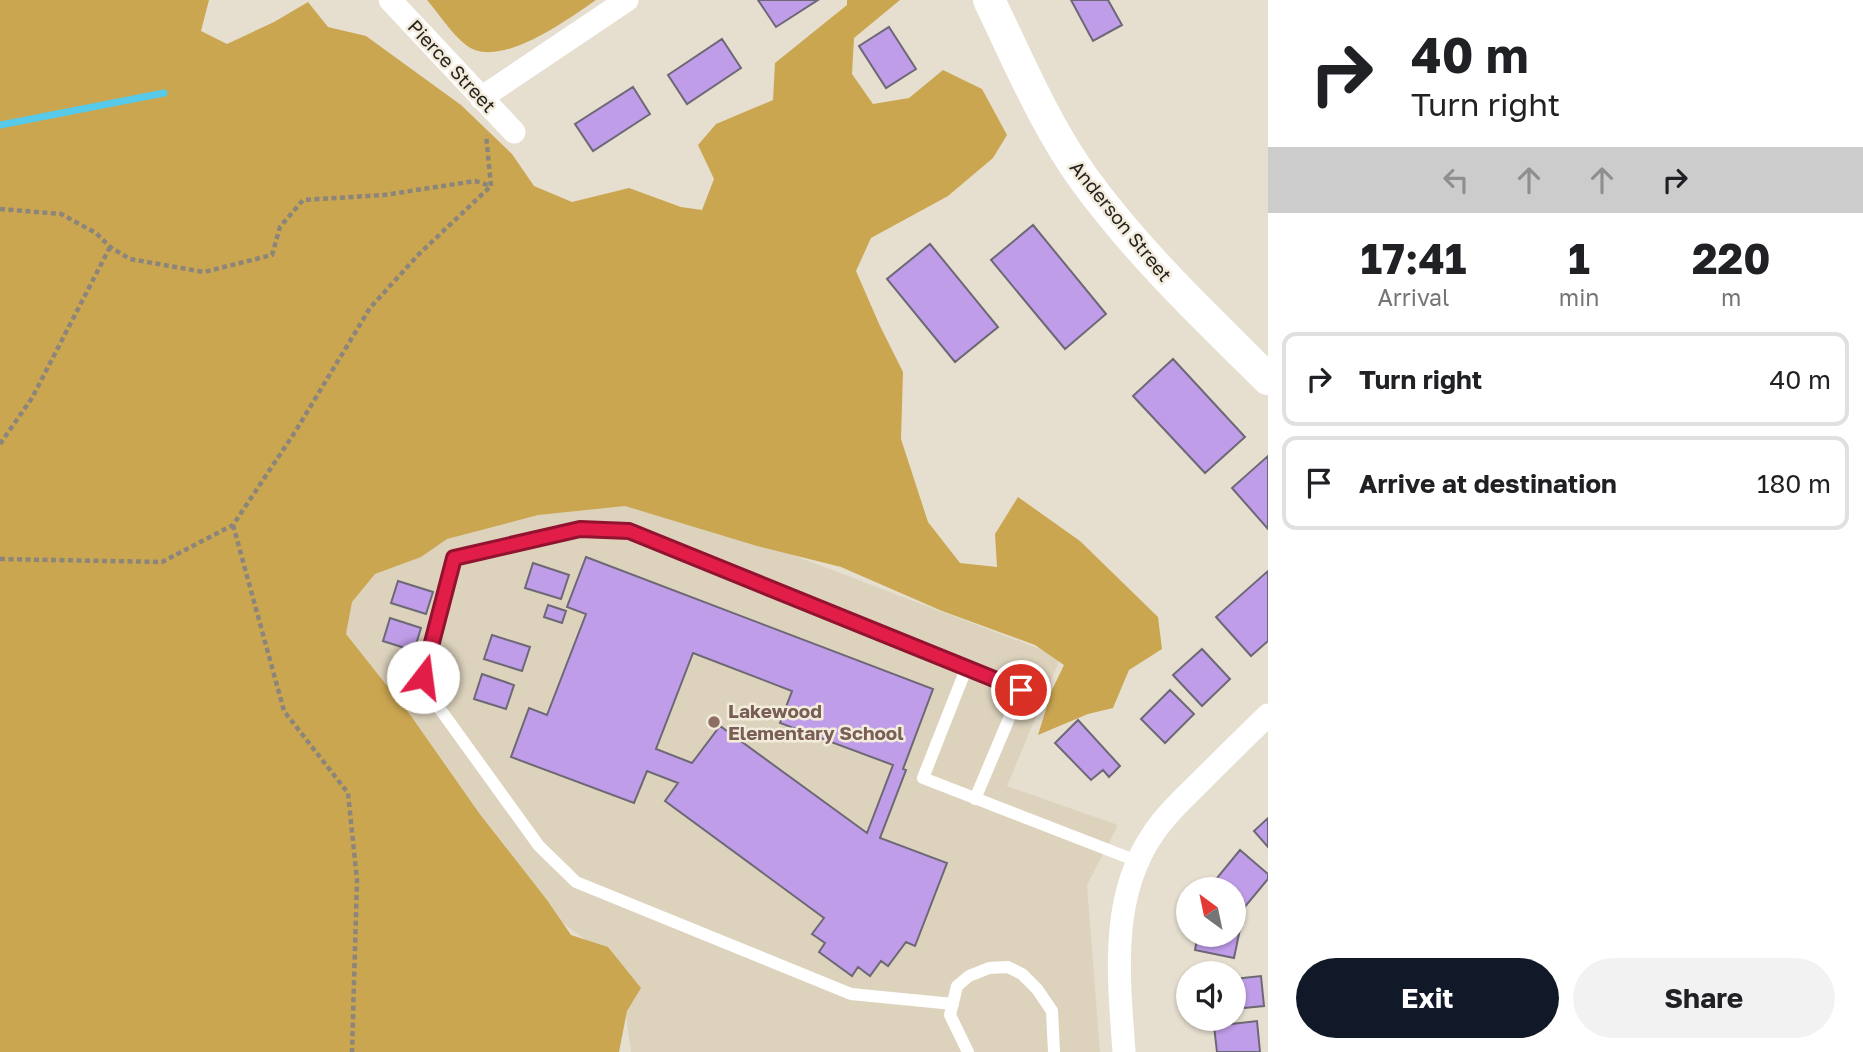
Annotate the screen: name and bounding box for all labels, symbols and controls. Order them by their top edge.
street label: Pierce Street [404,15,501,117]
text: 40 m [1411,25,1529,84]
icon: right [1296,28,1387,119]
text: Turn right [1411,85,1560,123]
street label: Anderson Street [1066,156,1177,286]
icon: left [1437,161,1475,199]
icon: ahead [1510,161,1548,199]
icon: ahead [1583,161,1621,199]
icon: right [1656,161,1694,199]
text: 17:41 [1360,233,1466,283]
text: 1 [1568,233,1590,283]
text: 220 [1692,233,1771,283]
text: Arrival [1377,283,1449,311]
text: min [1559,283,1599,311]
text: m [1721,283,1741,311]
icon: right [1300,360,1338,398]
text: Turn right [1359,364,1482,395]
text: 40 m [1770,364,1831,395]
icon: arrive [1300,464,1338,502]
text: Arrive at destination [1359,468,1617,499]
text: 180 m [1757,468,1831,499]
position arrow [386,640,460,714]
pin [991,660,1051,720]
icon: arrive [1002,671,1040,709]
place label: Lakewood Elementary School [728,699,904,744]
marker: Lakewood Elementary School [706,714,722,730]
north arrow [1176,877,1246,947]
map controls [1176,877,1246,1031]
button: Exit [1296,958,1559,1038]
button: Share [1573,958,1835,1038]
button: sound [1176,961,1246,1031]

